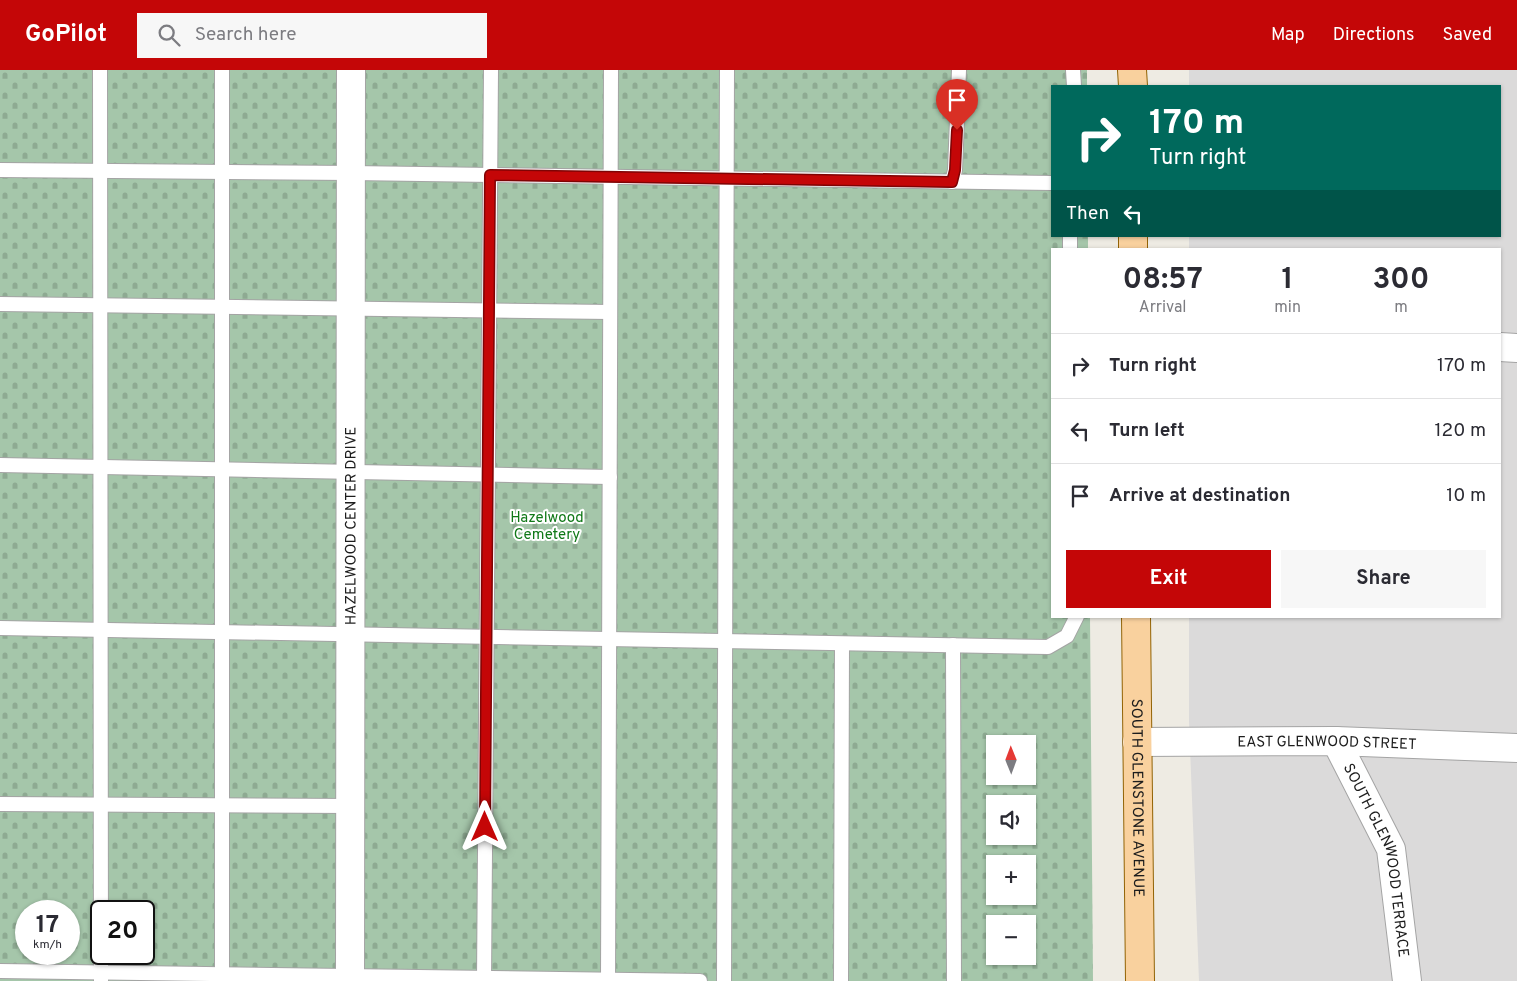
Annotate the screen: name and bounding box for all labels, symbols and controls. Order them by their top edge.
search box [137,13,487,58]
text: GoPilot [25,20,107,50]
icon: search [155,21,183,49]
text: Search here [195,23,296,47]
text: Map [1271,24,1305,47]
text: Directions [1333,24,1415,47]
text: Saved [1443,24,1492,47]
pin [936,79,978,130]
icon: arrive [943,86,971,114]
text: 170 m [1149,102,1244,146]
icon: right [1066,105,1131,170]
text: Turn right [1149,145,1246,172]
icon: left [1119,200,1147,228]
text: Then [1066,202,1109,226]
text: 08:57 [1122,262,1203,299]
text: 1 [1282,262,1294,299]
text: 300 [1372,262,1430,299]
text: Arrival [1139,298,1187,318]
text: min [1274,298,1301,318]
text: m [1394,298,1408,318]
icon: right [1066,352,1094,380]
text: Turn right [1109,354,1197,378]
text: 170 m [1437,354,1486,378]
icon: left [1066,417,1094,445]
text: Turn left [1109,419,1185,443]
text: 120 m [1435,419,1486,443]
street label: HAZELWOOD CENTER DRIVE [342,427,362,625]
icon: arrive [1066,482,1094,510]
text: Arrive at destination [1109,484,1290,508]
text: 10 m [1446,484,1486,508]
park label: Hazelwood Cemetery [510,509,584,545]
button: Exit [1066,550,1271,608]
button: Share [1281,550,1486,608]
street label: SOUTH GLENSTONE AVENUE [1126,699,1147,897]
street label: EAST GLENWOOD STREET [1237,733,1417,755]
north arrow [986,735,1036,785]
map controls [986,735,1036,965]
street label: SOUTH GLENWOOD TERRACE [1338,761,1412,958]
button: sound [986,795,1036,845]
position arrow [458,800,510,852]
button: + [986,855,1036,905]
speed limit sign: 20 [90,900,155,965]
text: 17 [36,910,59,942]
button: − [986,915,1036,965]
text: km/h [33,937,62,953]

